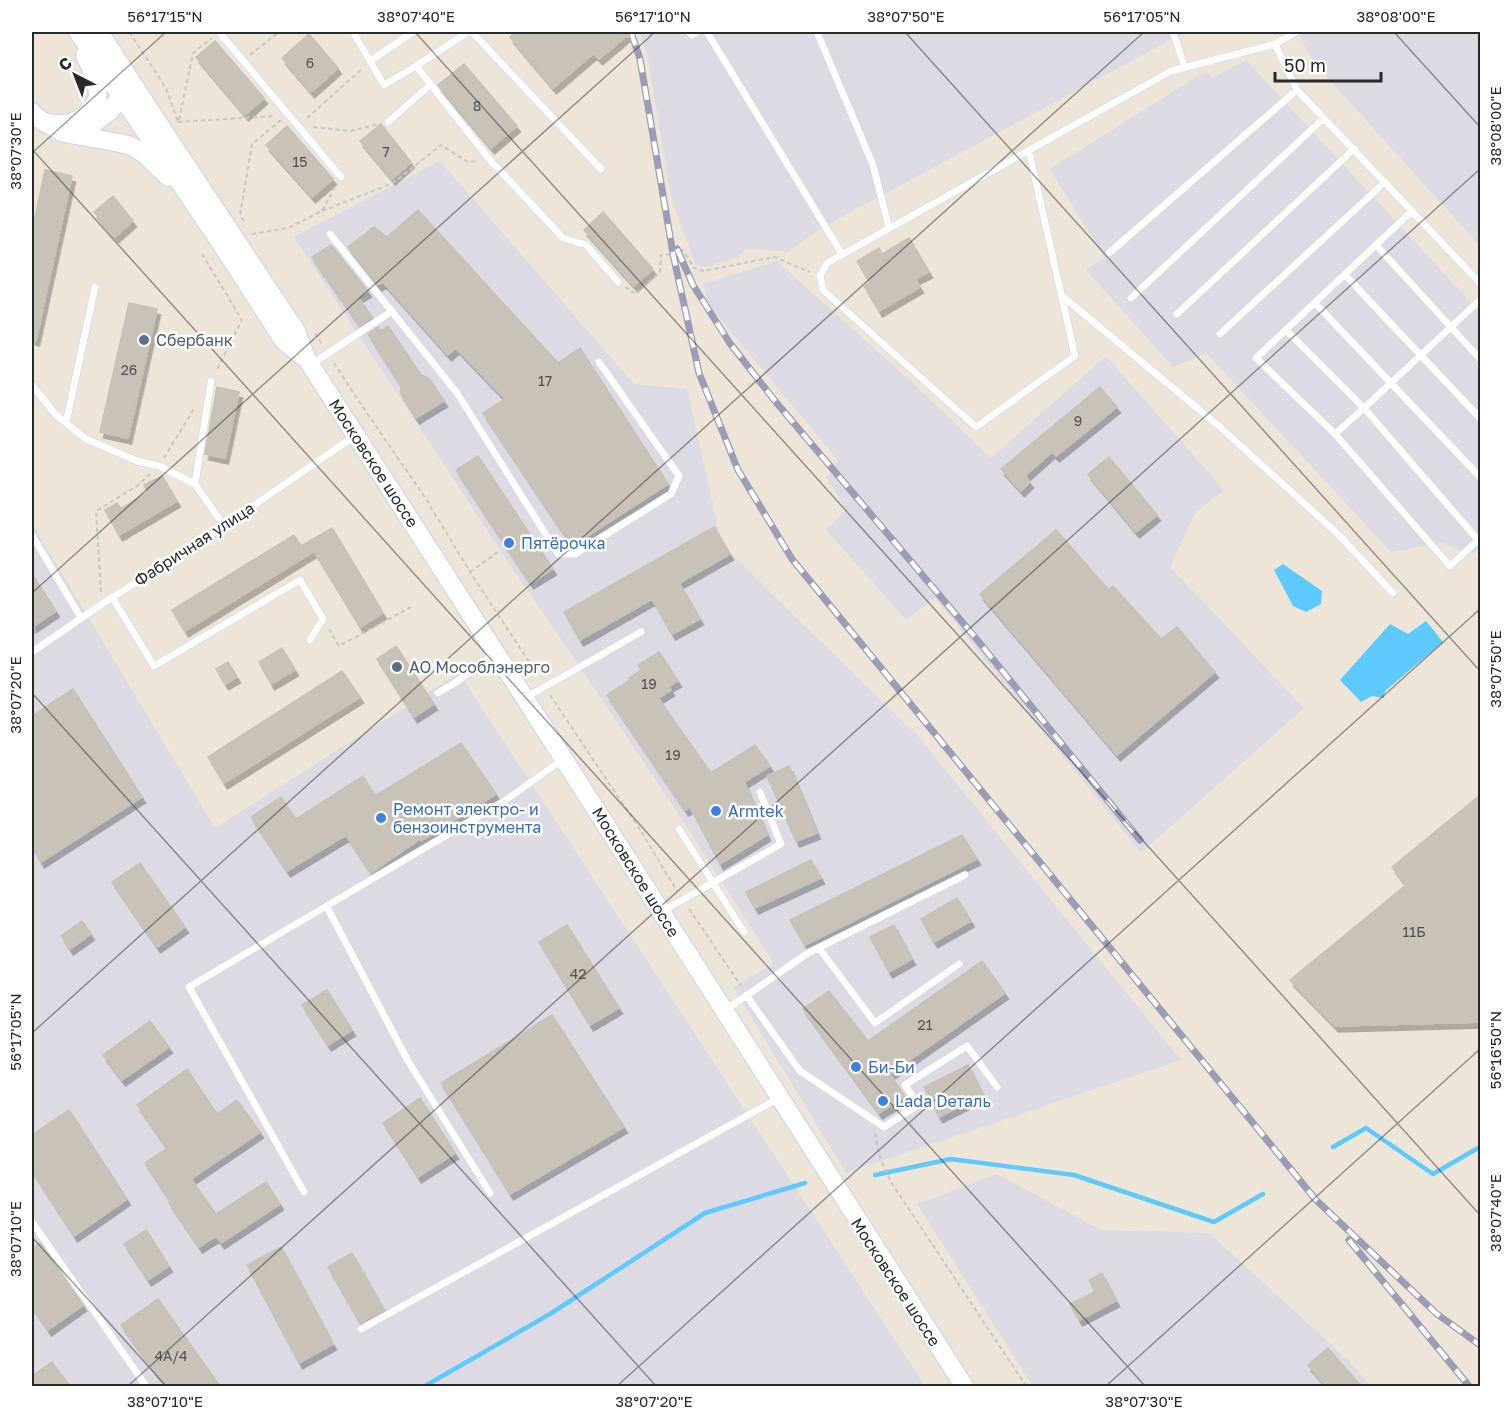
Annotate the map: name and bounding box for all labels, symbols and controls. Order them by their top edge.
text: 56°17'15"N [127,7,203,25]
text: 38°07'40"E [377,7,455,25]
text: 56°17'10"N [615,7,691,25]
text: 38°07'50"E [867,7,945,25]
text: 56°17'05"N [1103,7,1181,25]
text: 38°08'00"E [1356,7,1436,25]
north arrow [45,45,105,105]
scale bar [1275,45,1382,83]
text: С [54,53,76,75]
house number: 6 [306,54,314,71]
text: 50 m [1284,54,1326,76]
text: 38°08'00"E [1486,86,1504,166]
house number: 8 [473,97,481,114]
text: 38°07'30"E [6,112,24,190]
house number: 7 [382,143,390,160]
house number: 15 [293,153,307,170]
place label: Сбербанк [156,330,233,350]
marker: Сбербанк [137,333,151,347]
house number: 26 [121,361,137,378]
house number: 17 [538,372,552,389]
street label: Московское шоссе [325,395,423,531]
house number: 9 [1074,412,1082,429]
street label: Фабричная улица [130,498,258,590]
place label: Пятёрочка [521,533,605,553]
marker: Пятёрочка [502,536,516,550]
text: 38°07'50"E [1486,630,1504,708]
text: 38°07'20"E [6,656,24,734]
place label: АО Мособлэнерго [409,657,550,677]
marker: АО Мособлэнерго [390,660,404,674]
house number: 19 [641,675,657,692]
house number: 19 [665,746,681,763]
place label: Ремонт электро- и бензоинструмента [393,799,541,837]
place label: Armtek [728,801,784,821]
street label: Московское шоссе [588,803,684,941]
marker: Armtek [709,804,723,818]
marker: Ремонт электро- и бензоинструмента [374,811,388,825]
house number: 11Б [1403,923,1425,940]
house number: 42 [570,965,586,982]
text: 56°17'05"N [6,993,24,1071]
text: 56°16'50"N [1486,1011,1504,1089]
house number: 21 [918,1016,933,1033]
place label: Би-Би [868,1057,915,1077]
marker: Би-Би [849,1060,863,1074]
place label: Lada Dеталь [895,1091,991,1111]
marker: Lada Dеталь [876,1094,890,1108]
text: 38°07'40"E [1486,1174,1504,1252]
text: 38°07'10"E [6,1201,24,1277]
street label: Московское шоссе [847,1214,945,1350]
house number: 4А/4 [154,1347,188,1364]
text: 38°07'10"E [127,1392,203,1410]
text: 38°07'20"E [615,1392,693,1410]
text: 38°07'30"E [1105,1392,1183,1410]

